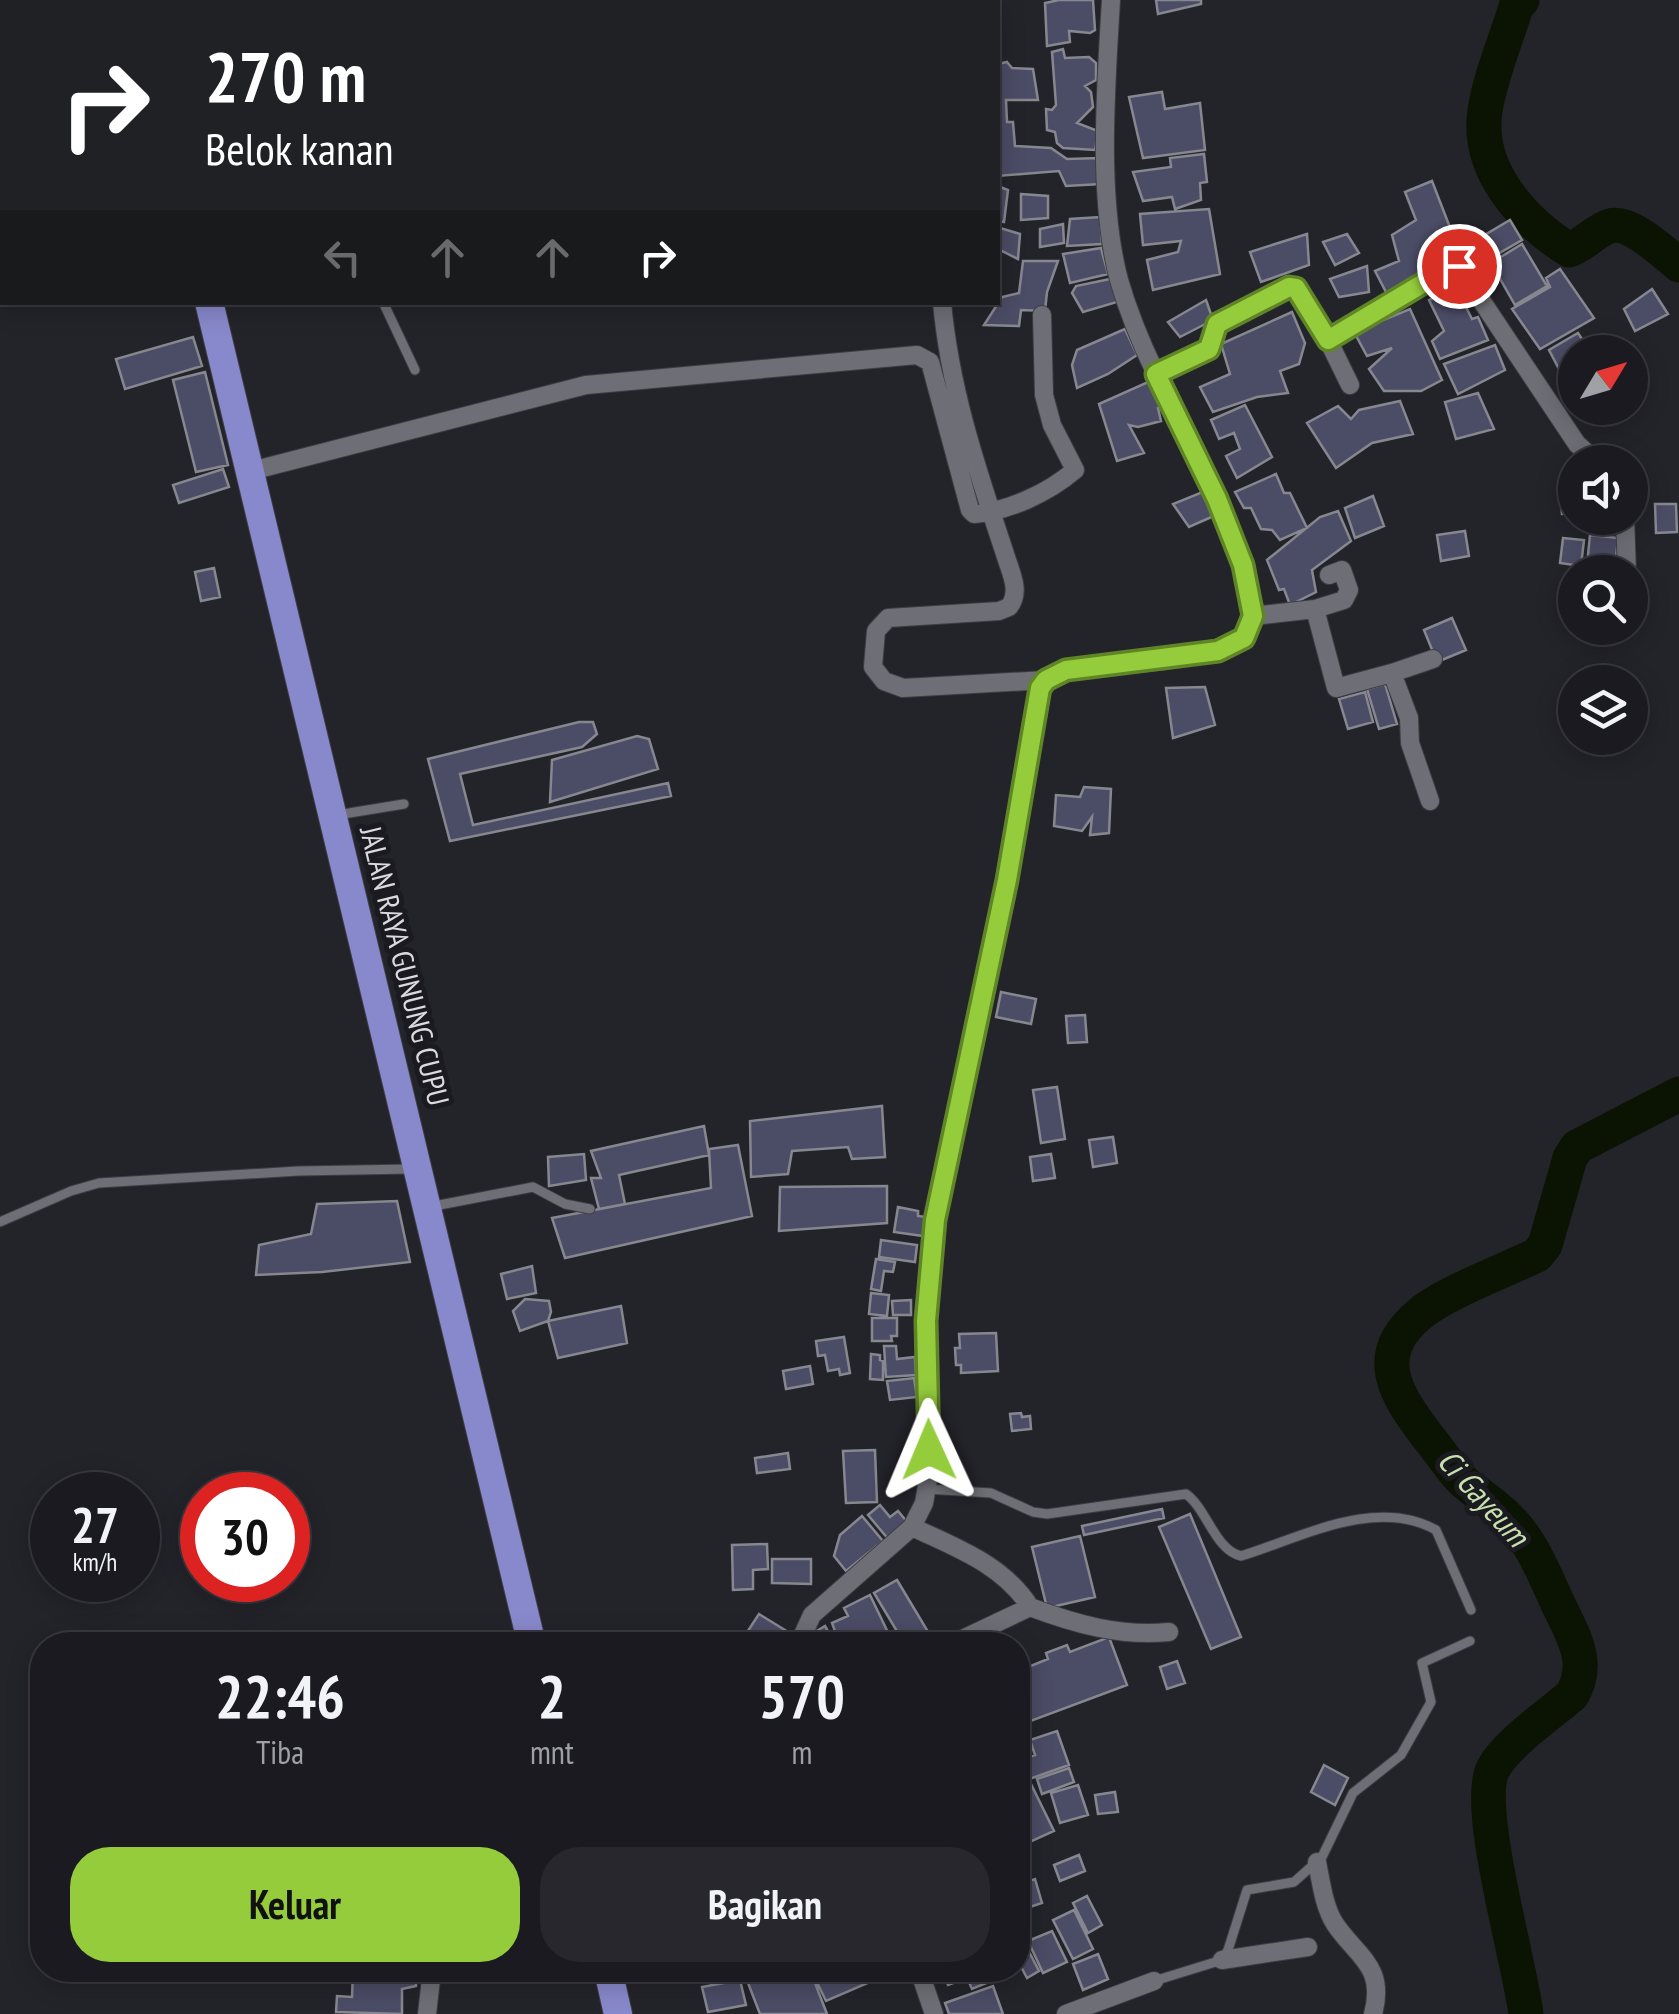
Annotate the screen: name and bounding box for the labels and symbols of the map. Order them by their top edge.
pin [1417,224,1502,309]
north arrow [1558,335,1648,425]
street label: JALAN RAYA GUNUNG CUPU [352,821,459,1109]
position arrow [877,1398,981,1502]
water label: Ci Gayeum [1429,1440,1540,1556]
speed limit sign: 30 [180,1472,310,1602]

